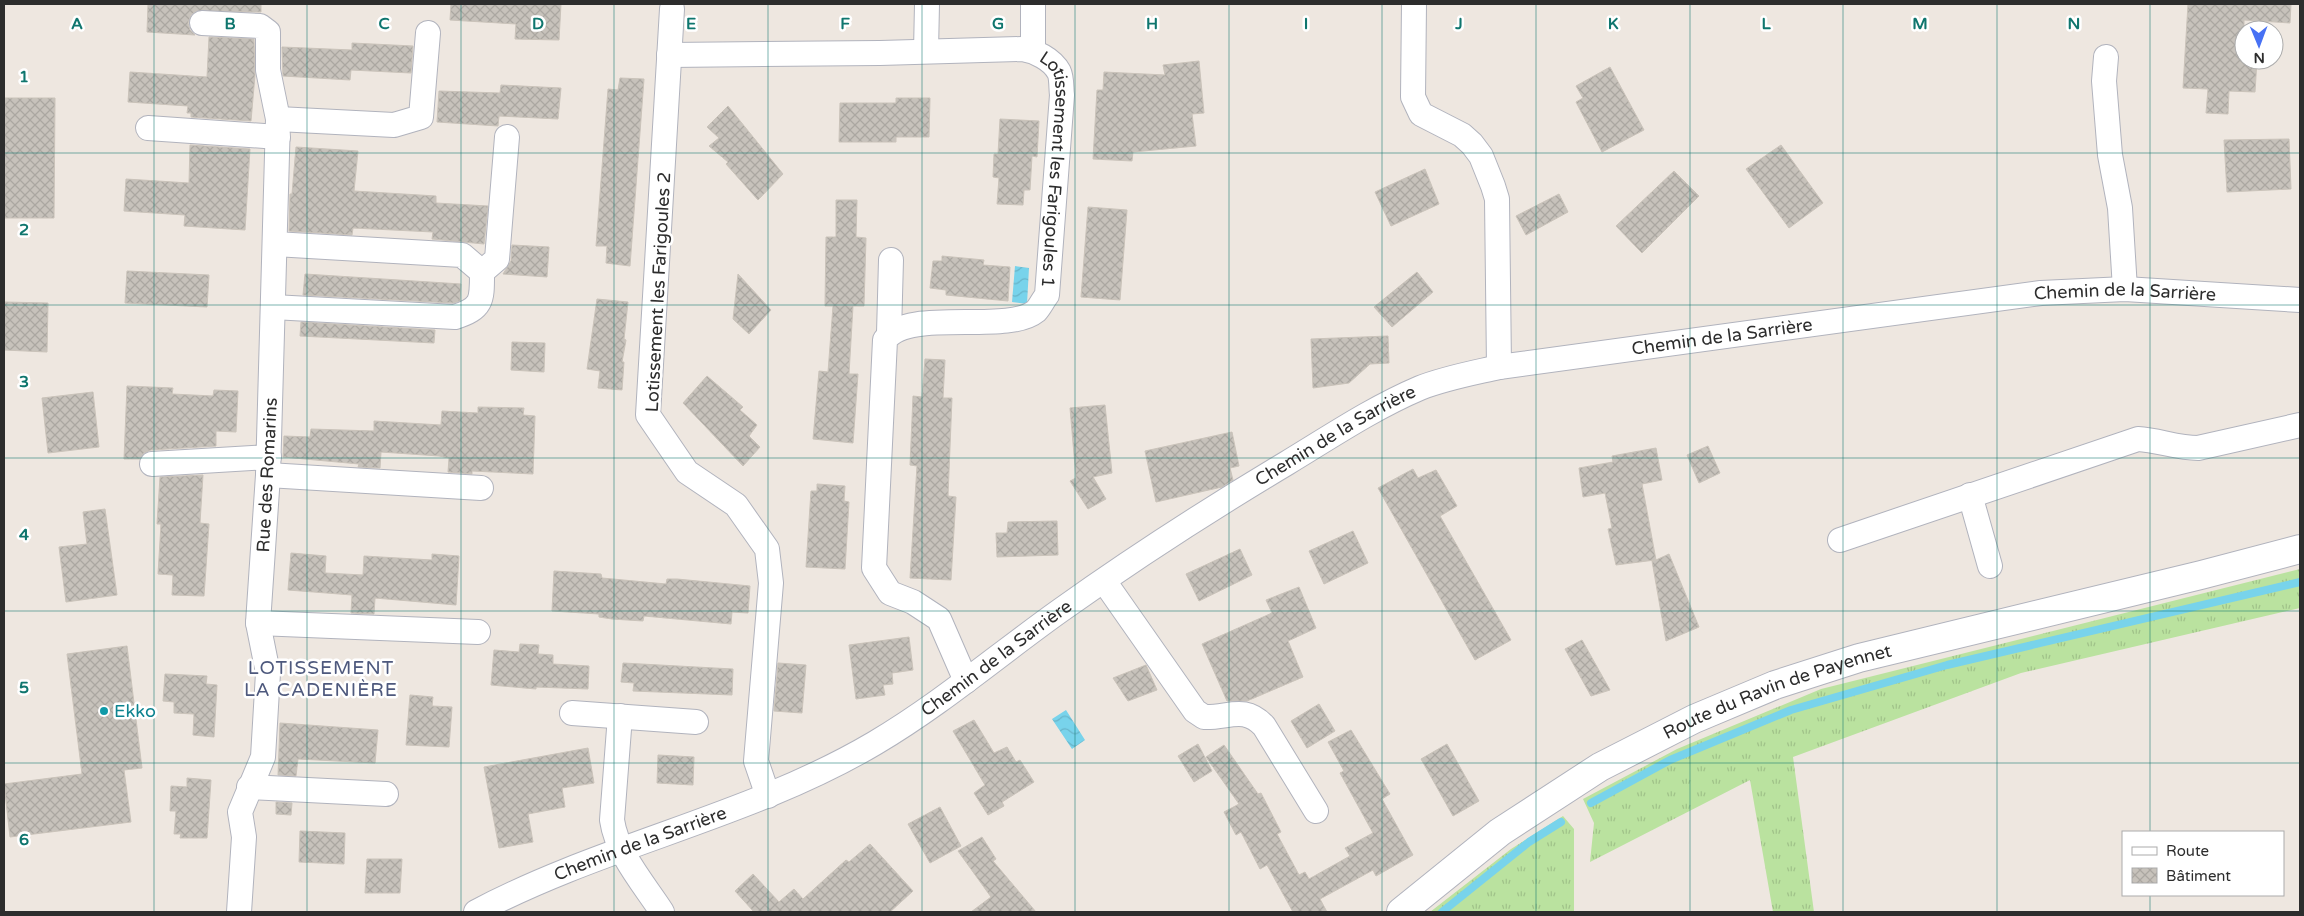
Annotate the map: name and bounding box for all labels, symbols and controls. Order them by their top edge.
text: A [71,14,83,34]
text: B [224,14,236,34]
text: C [378,14,390,34]
text: D [532,14,544,34]
text: E [686,14,696,34]
text: F [840,14,850,34]
text: G [992,14,1004,34]
text: H [1146,14,1158,34]
text: I [1304,14,1308,34]
text: J [1454,14,1463,34]
text: K [1608,14,1619,34]
text: L [1761,14,1771,34]
text: M [1912,14,1928,34]
text: N [2068,14,2080,34]
north arrow [2234,20,2284,70]
street label: Lotissement les Farigoules 1 [1035,46,1073,288]
text: N [2253,49,2265,66]
text: 1 [19,67,29,87]
street label: Lotissement les Farigoules 2 [641,171,675,413]
text: 2 [19,220,29,240]
street label: Chemin de la Sarrière [2032,278,2217,306]
street label: Chemin de la Sarrière [1630,313,1814,360]
text: 3 [19,372,29,392]
street label: Chemin de la Sarrière [1251,380,1419,491]
street label: Rue des Romarins [252,397,282,553]
text: 4 [19,525,29,545]
street label: Chemin de la Sarrière [917,595,1076,721]
street label: Route du Ravin de Payennet [1659,639,1894,744]
district label: LOTISSEMENT LA CADENIÈRE [244,657,398,701]
text: 5 [19,678,29,698]
place label: Ekko [114,700,156,722]
marker: Ekko [98,705,110,717]
street label: Chemin de la Sarrière [550,801,730,886]
text: 6 [19,830,29,850]
legend [2122,831,2284,896]
text: Route [2166,842,2209,860]
text: Bâtiment [2166,867,2231,885]

